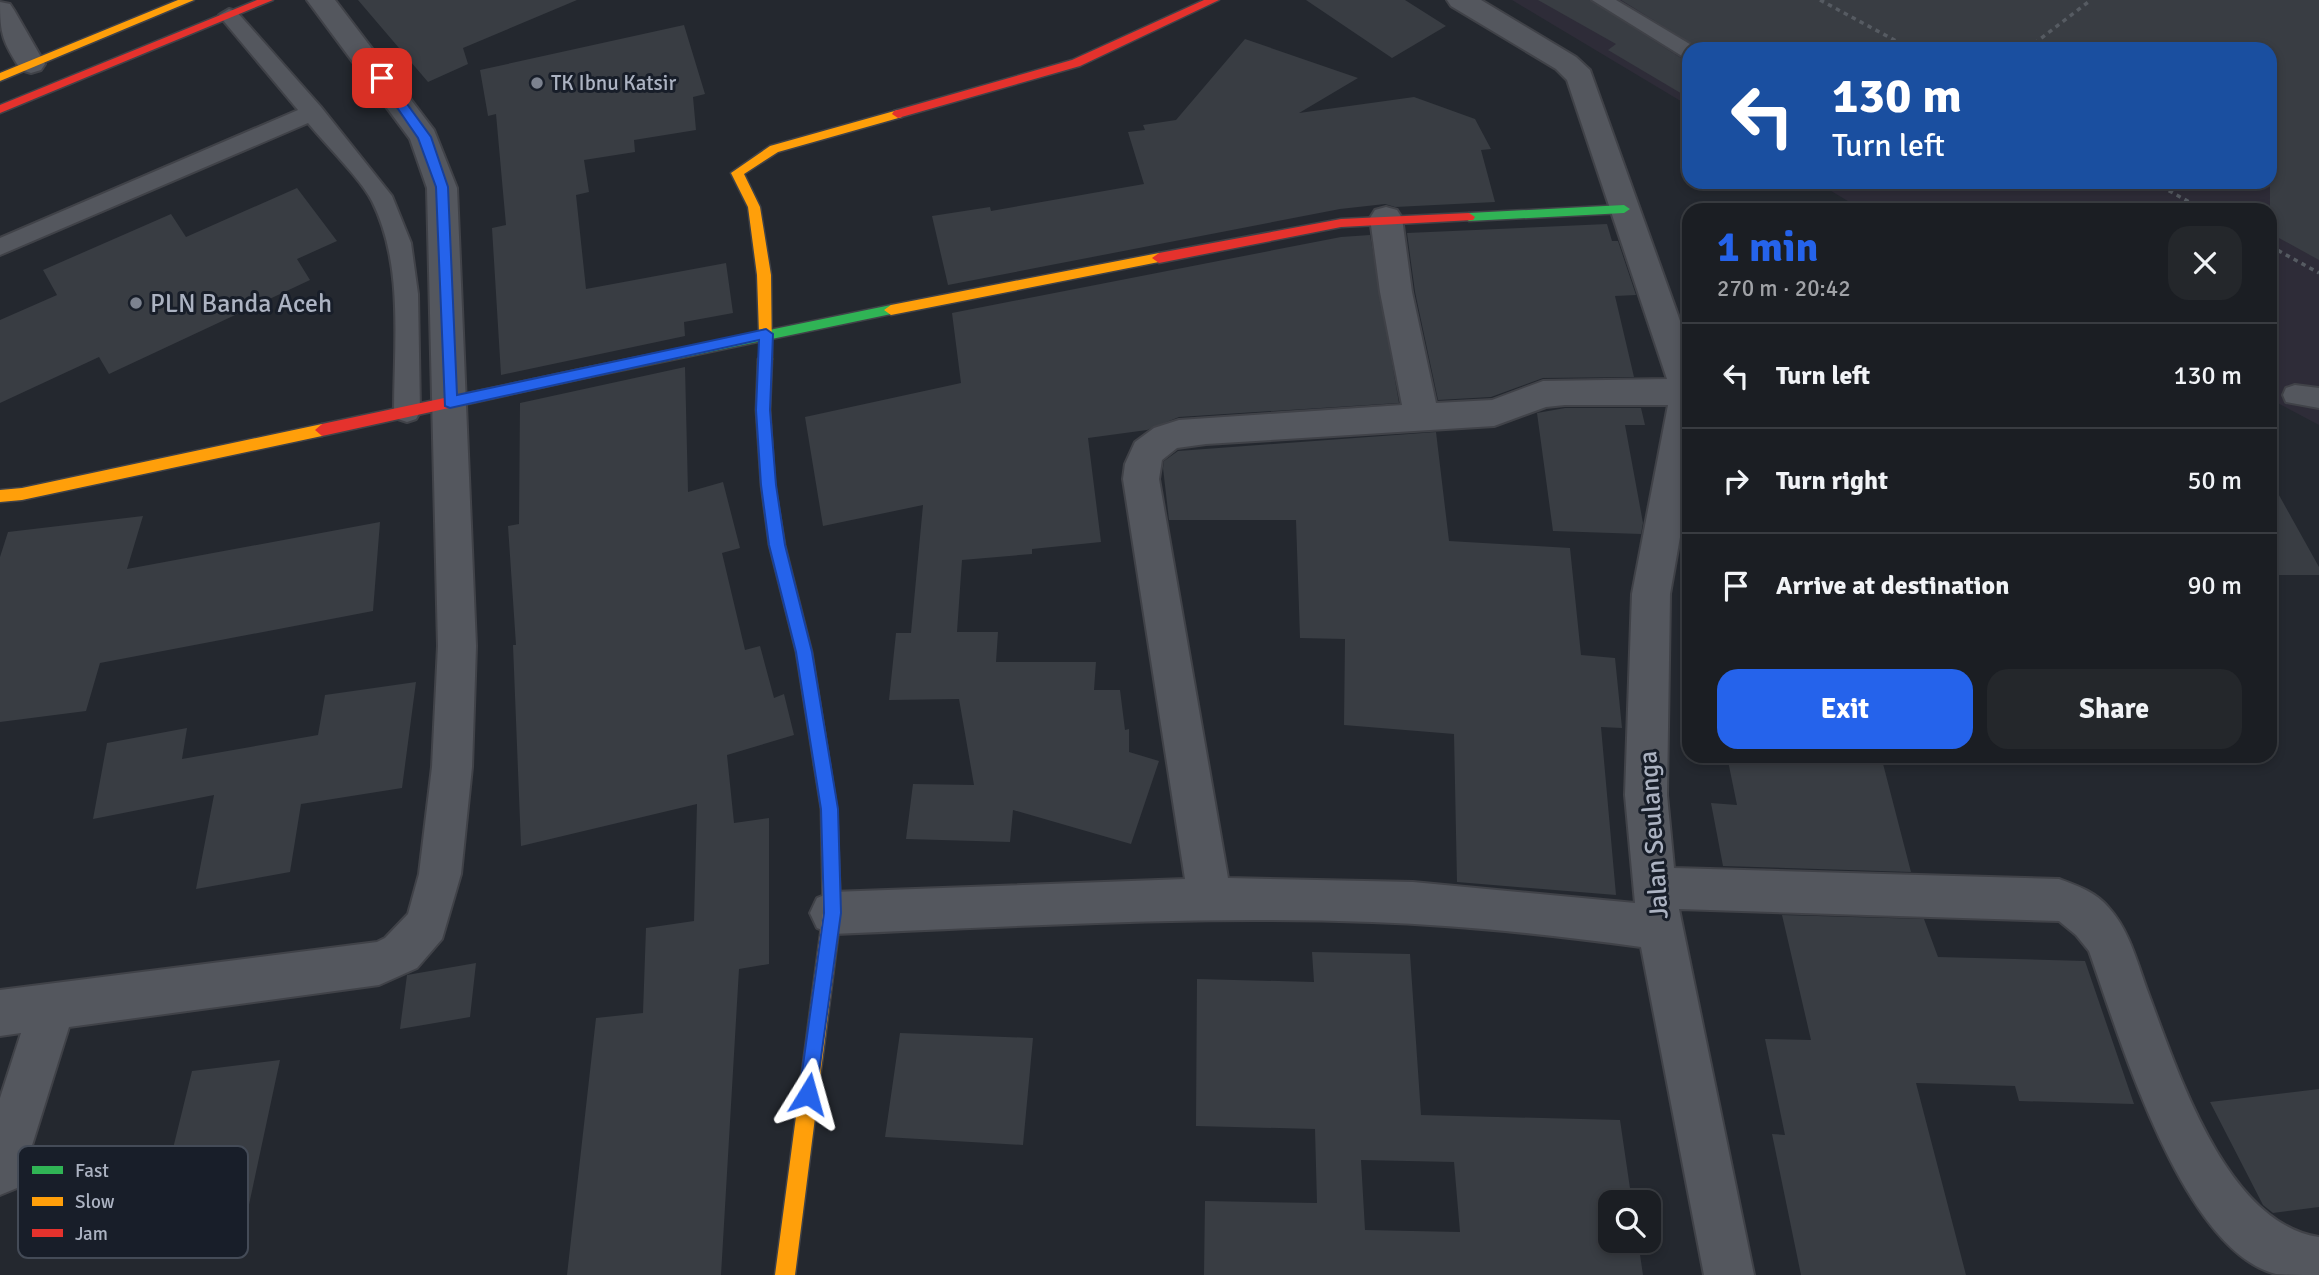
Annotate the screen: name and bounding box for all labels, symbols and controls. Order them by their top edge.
pin [352,48,412,108]
icon: arrive [363,59,401,97]
text: 130 m [1832,66,1962,126]
place label: TK Ibnu Katsir [551,70,676,96]
icon: left [1717,70,1808,161]
marker: TK Ibnu Katsir [529,75,545,91]
text: Turn left [1832,126,1945,165]
text: 1 min [1717,222,1818,273]
button: close [2168,226,2242,300]
text: 270 m · 20:42 [1717,274,1851,303]
place label: PLN Banda Aceh [150,288,332,320]
marker: PLN Banda Aceh [128,295,144,311]
icon: left [1717,357,1755,395]
text: Turn left [1776,360,1870,392]
text: 130 m [2173,360,2242,392]
icon: right [1717,462,1755,500]
text: Turn right [1776,465,1888,497]
text: 50 m [2187,465,2242,497]
icon: arrive [1717,567,1755,605]
text: Arrive at destination [1776,570,2009,602]
text: 90 m [2187,570,2242,602]
button: Exit [1717,669,1973,749]
button: Share [1987,669,2242,749]
street label: Jalan Seulanga [1632,750,1676,920]
position arrow [771,1057,845,1131]
legend [18,1146,248,1258]
text: Fast [75,1159,109,1183]
text: Slow [75,1190,115,1214]
map controls [1598,1190,1661,1253]
button: search [1598,1190,1661,1253]
text: Jam [75,1222,108,1246]

